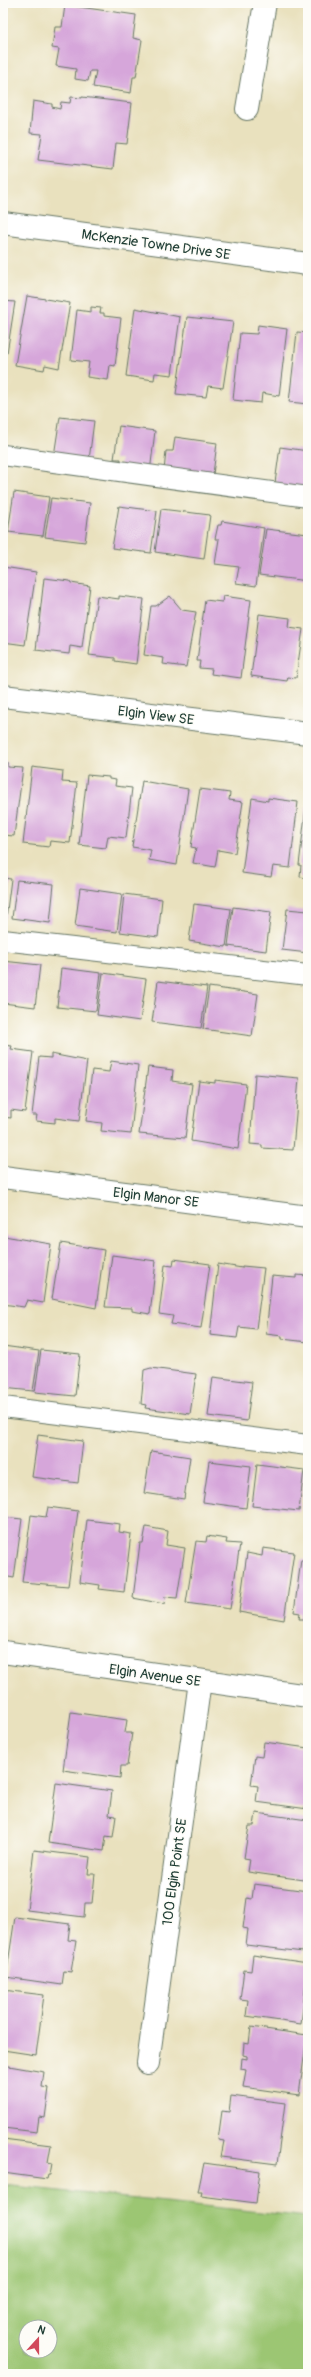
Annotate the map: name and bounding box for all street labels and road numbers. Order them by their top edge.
street label: McKenzie Towne Drive SE [80,226,231,263]
street label: Elgin View SE [117,702,195,729]
street label: Elgin Manor SE [112,1184,200,1211]
street label: Elgin Avenue SE [108,1661,202,1690]
street label: 100 Elgin Point SE [159,1817,190,1927]

